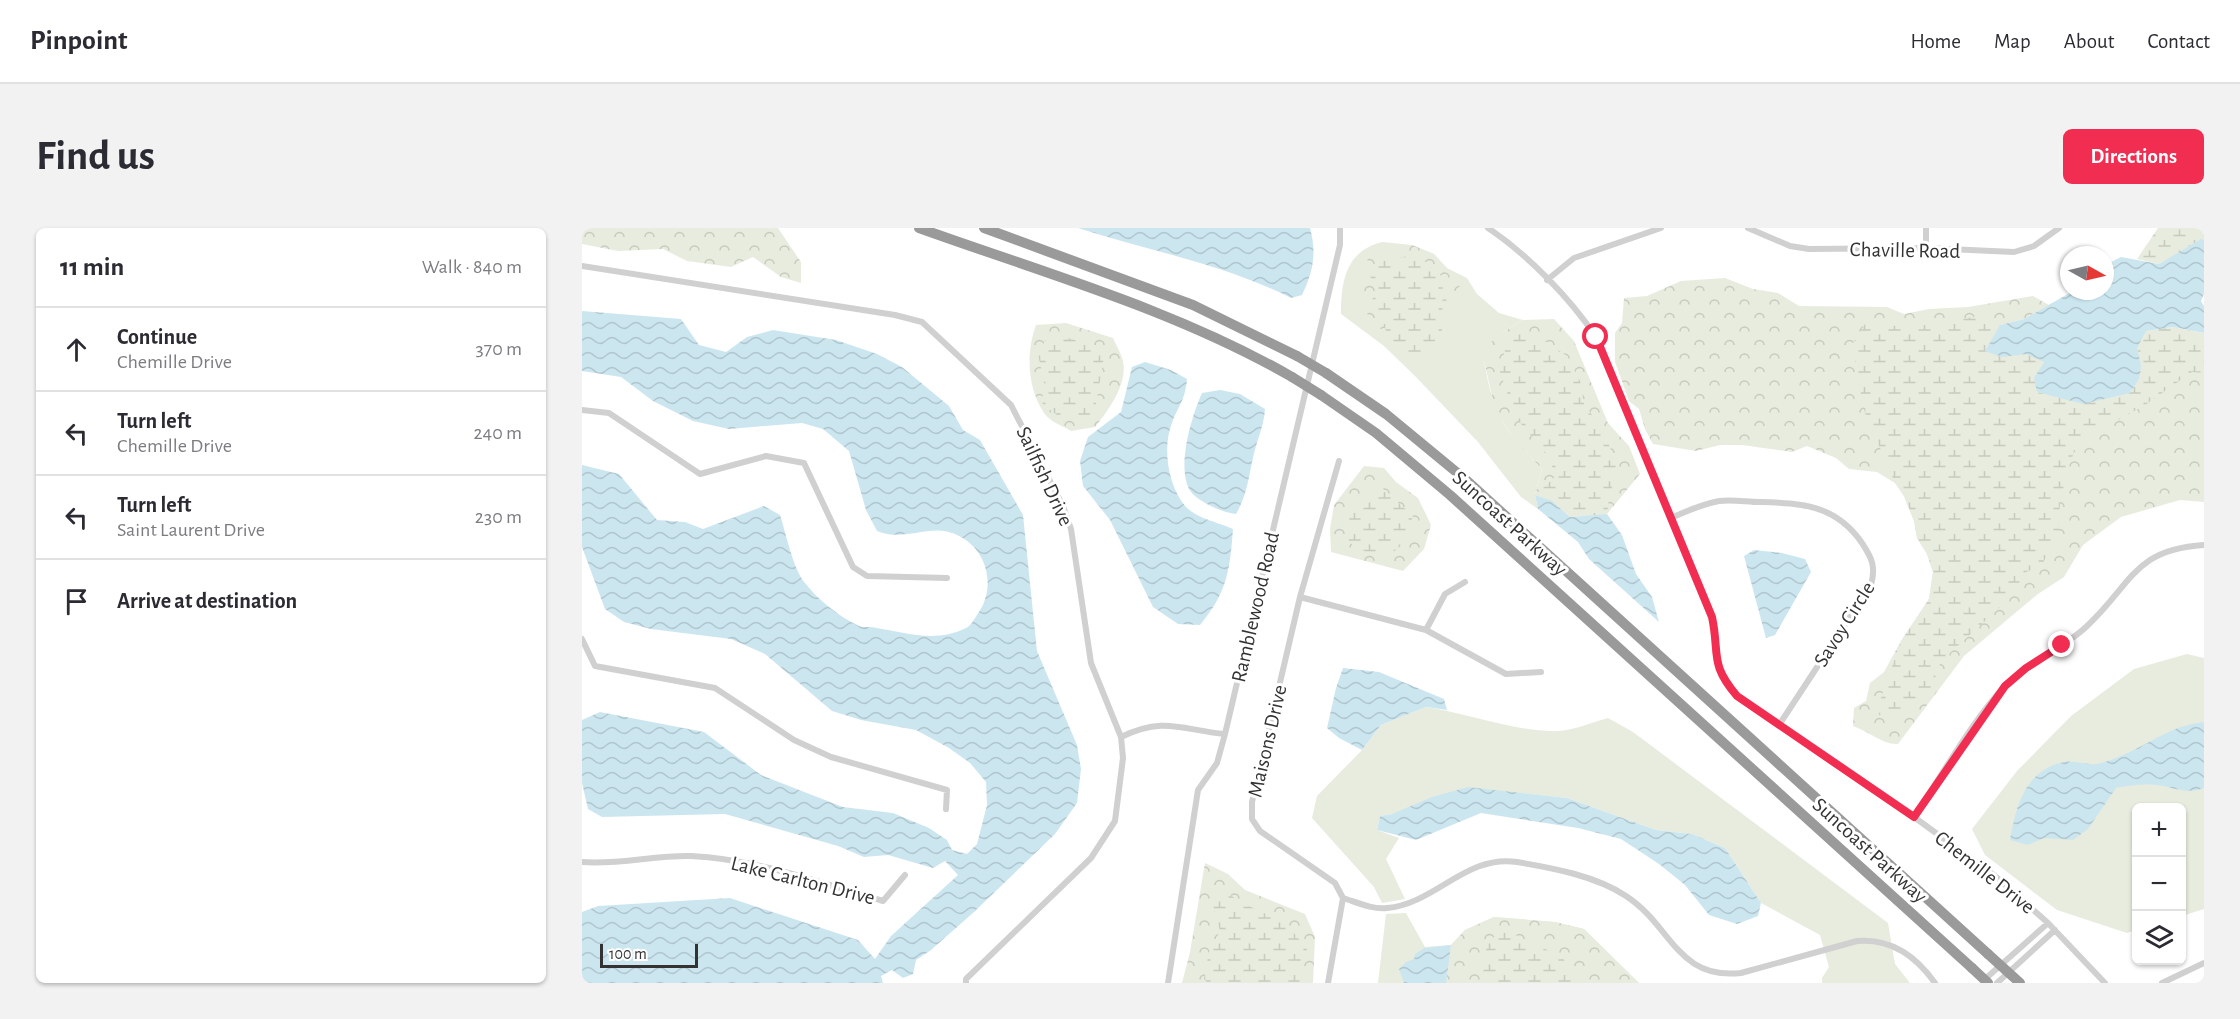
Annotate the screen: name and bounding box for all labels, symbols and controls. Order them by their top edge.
text: Pinpoint [30,27,128,55]
text: Home [1910,31,1961,52]
text: Map [1994,31,2031,52]
text: About [2064,31,2114,52]
text: Contact [2147,31,2210,52]
button: Directions [2063,129,2204,184]
text: Find us [36,135,155,177]
street label: Chaville Road [1850,239,1961,262]
north arrow [2060,246,2114,300]
text: 11 min [60,254,124,280]
text: Walk · 840 m [422,257,522,277]
route start [1582,323,1608,349]
text: Continue [117,326,197,348]
icon: ahead [60,333,93,366]
text: 370 m [476,339,522,359]
text: Chemille Drive [117,352,232,372]
text: Turn left [117,410,191,432]
icon: left [60,417,93,450]
text: 240 m [473,423,522,443]
street label: Sailfish Drive [1012,423,1077,529]
text: Chemille Drive [117,436,232,456]
street label: Suncoast Parkway [1448,467,1571,580]
text: Turn left [117,494,191,516]
icon: left [60,501,93,534]
text: 230 m [475,507,522,527]
text: Saint Laurent Drive [117,520,265,540]
street label: Ramblewood Road [1228,530,1283,684]
street label: Savoy Circle [1810,578,1879,670]
icon: arrive [60,585,93,618]
text: Arrive at destination [117,590,297,612]
route end [2048,631,2074,657]
street label: Maisons Drive [1244,683,1291,799]
street label: Suncoast Parkway [1808,794,1931,907]
map controls [2132,803,2186,965]
button: + [2132,803,2186,857]
street label: Chemille Drive [1931,827,2039,918]
street label: Lake Carlton Drive [729,852,877,909]
button: − [2132,857,2186,911]
button: layers [2132,911,2186,965]
scale bar [600,941,698,968]
text: 100 m [609,946,647,962]

